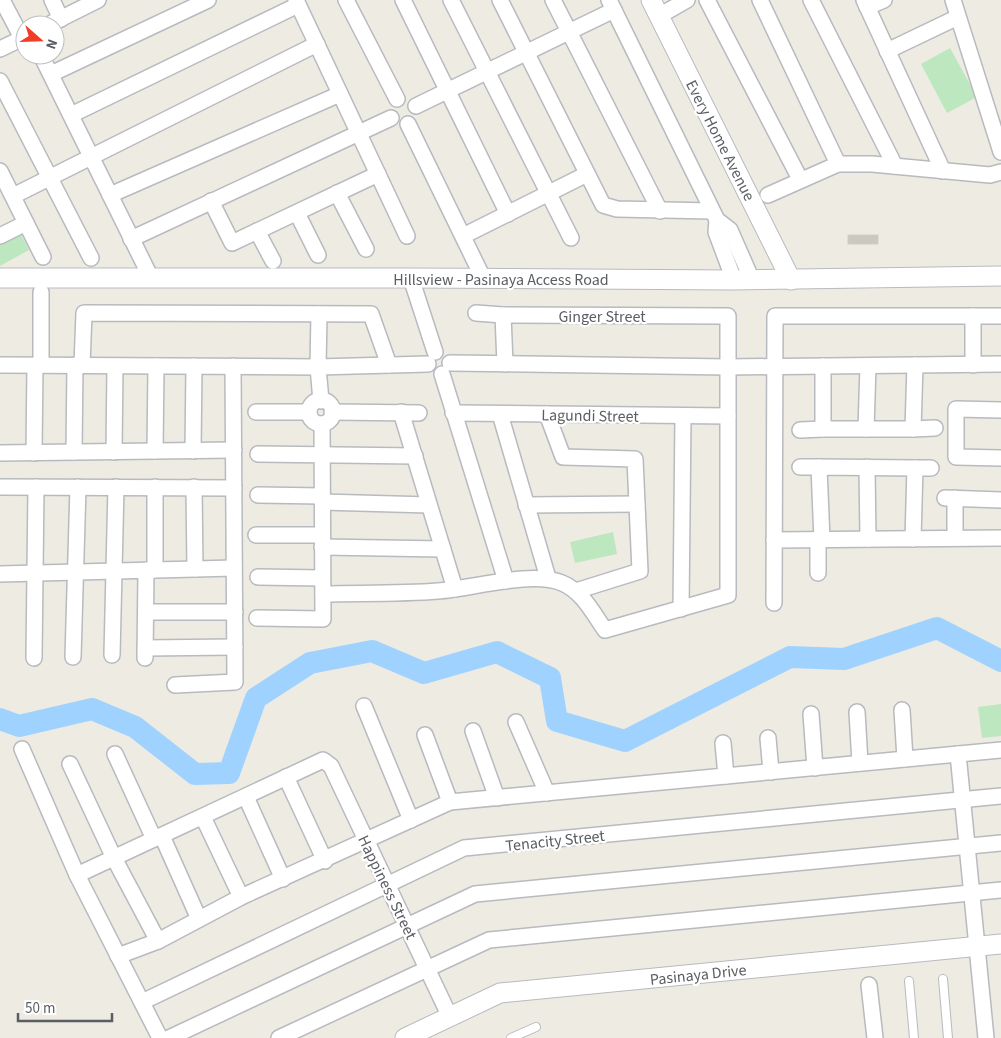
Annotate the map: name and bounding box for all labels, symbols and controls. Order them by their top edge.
north arrow [15,15,65,65]
text: N [40,36,62,52]
street label: Every Home Avenue [680,76,760,205]
street label: Hillsview - Pasinaya Access Road [393,269,609,291]
street label: Ginger Street [558,306,646,328]
street label: Lagundi Street [541,404,639,428]
street label: Tenacity Street [504,825,606,857]
street label: Happiness Street [352,832,422,944]
street label: Pasinaya Drive [649,959,748,991]
scale bar [18,990,111,1022]
text: 50 m [25,998,55,1019]

